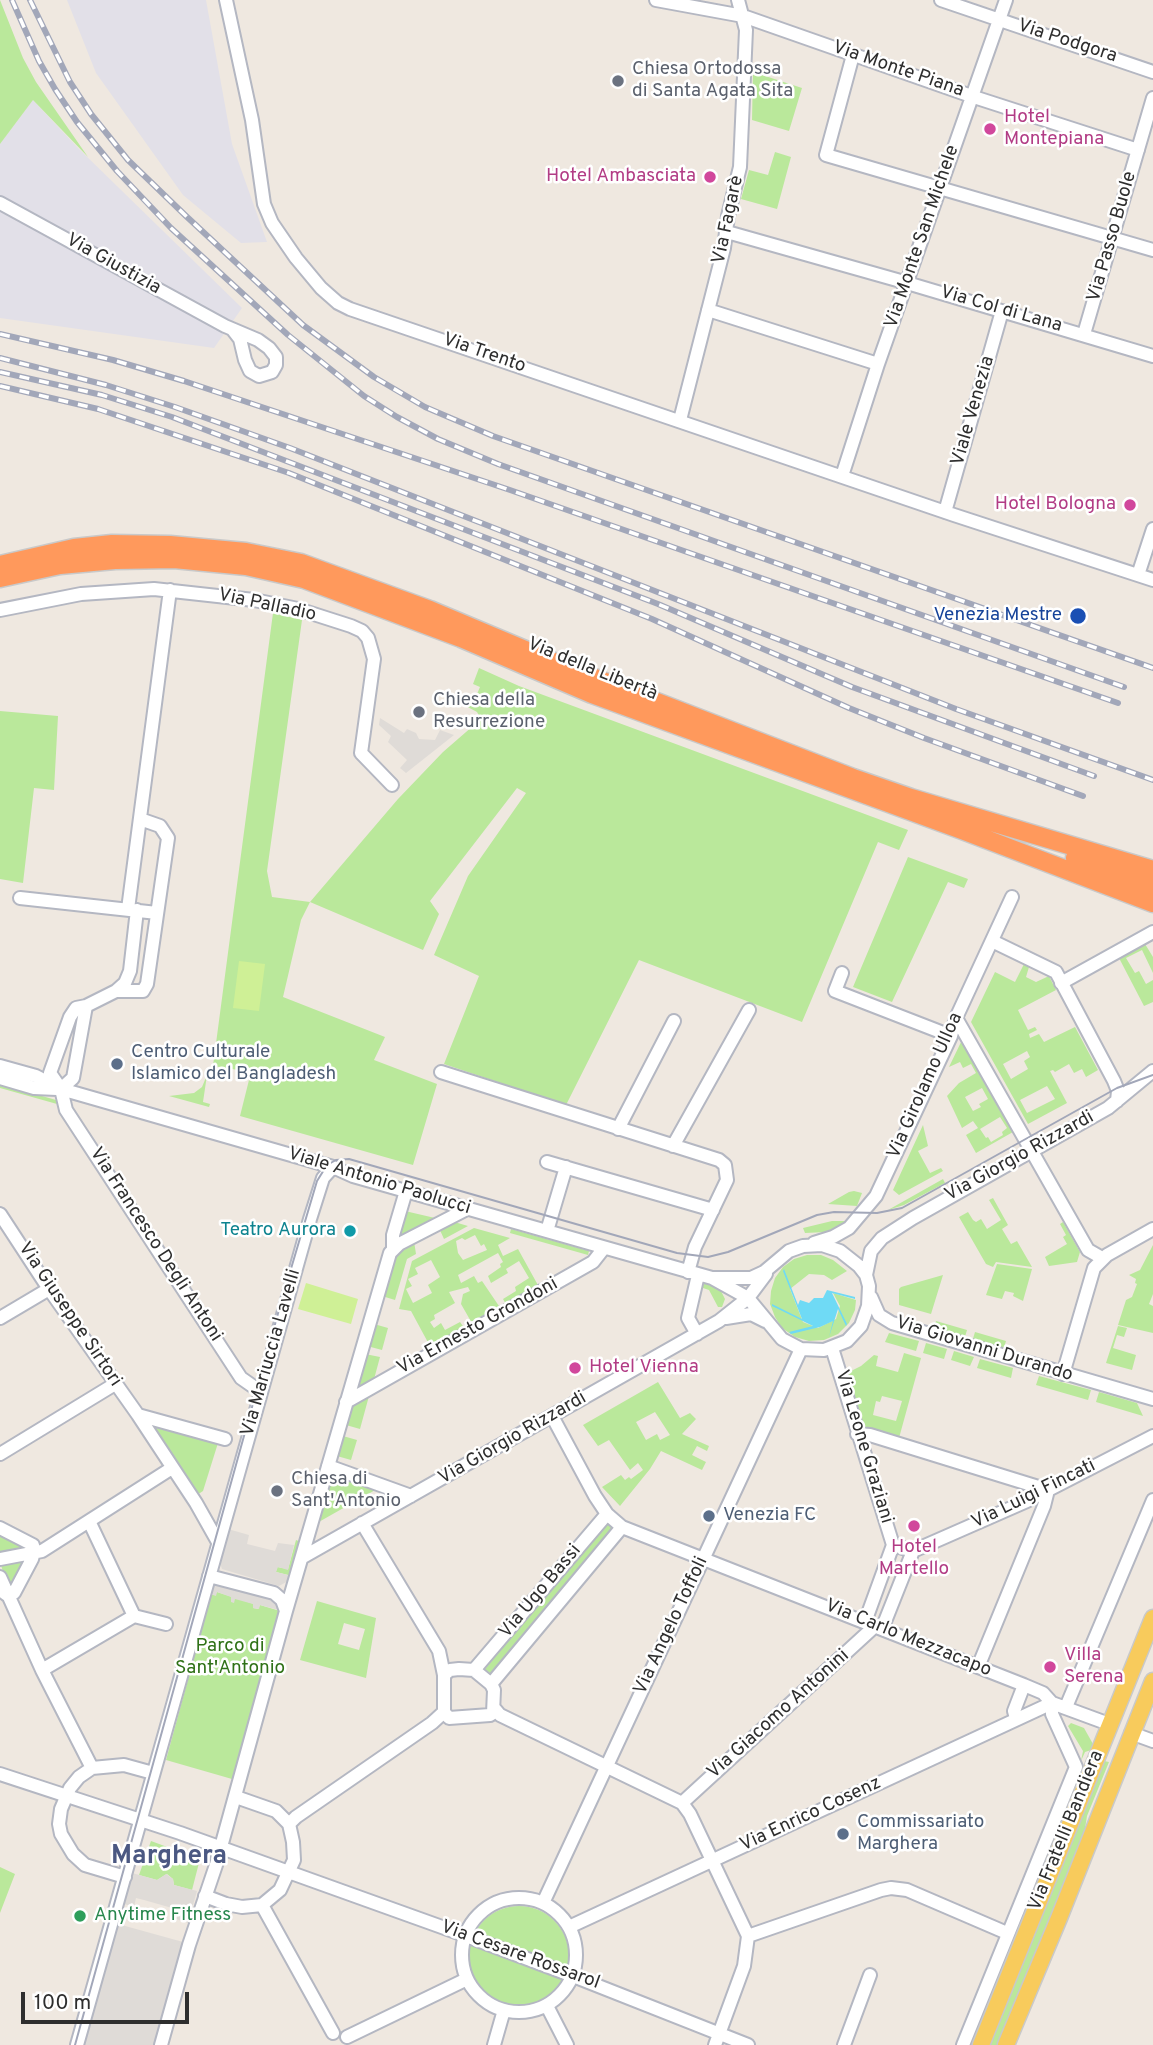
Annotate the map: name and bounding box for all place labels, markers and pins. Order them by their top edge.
place label: Chiesa Ortodossa di Santa Agata Sita [632,59,793,103]
marker: Chiesa Ortodossa di Santa Agata Sita [610,73,626,89]
place label: Hotel Montepiana [1004,107,1104,151]
marker: Hotel Montepiana [982,121,998,137]
place label: Hotel Ambasciata [546,166,696,188]
marker: Hotel Ambasciata [702,169,718,185]
place label: Hotel Bologna [995,494,1116,516]
marker: Hotel Bologna [1122,497,1138,513]
place label: Venezia Mestre [933,605,1062,627]
marker: Venezia Mestre [1068,606,1088,626]
place label: Chiesa della Resurrezione [433,690,545,734]
marker: Chiesa della Resurrezione [411,704,427,720]
place label: Centro Culturale Islamico del Bangladesh [131,1042,336,1086]
marker: Centro Culturale Islamico del Bangladesh [109,1056,125,1072]
place label: Teatro Aurora [220,1220,336,1242]
marker: Teatro Aurora [342,1223,358,1239]
place label: Hotel Vienna [589,1357,699,1379]
marker: Hotel Vienna [567,1360,583,1376]
place label: Chiesa di Sant'Antonio [291,1469,401,1513]
marker: Chiesa di Sant'Antonio [269,1483,285,1499]
place label: Venezia FC [723,1505,816,1527]
marker: Venezia FC [701,1508,717,1524]
marker: Hotel Martello [906,1518,922,1534]
place label: Hotel Martello [879,1537,949,1581]
place label: Villa Serena [1064,1645,1124,1689]
marker: Villa Serena [1042,1659,1058,1675]
place label: Commissariato Marghera [857,1812,984,1856]
marker: Commissariato Marghera [835,1826,851,1842]
place label: Anytime Fitness [94,1905,231,1927]
marker: Anytime Fitness [72,1908,88,1924]

